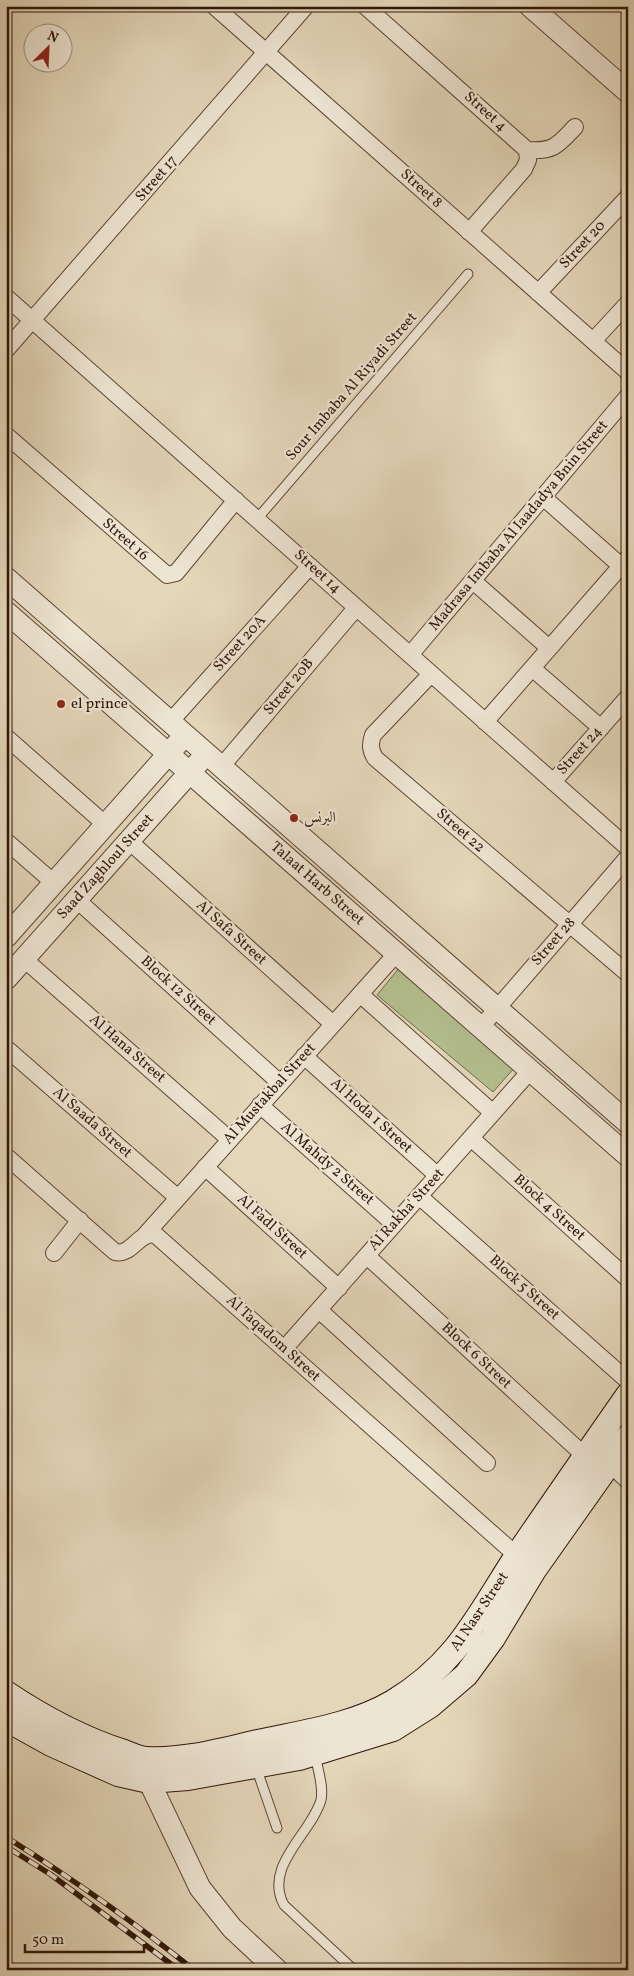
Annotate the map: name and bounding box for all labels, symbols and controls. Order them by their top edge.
north arrow [22,22,72,72]
text: N [44,27,61,48]
street label: Street 4 [459,87,511,137]
street label: Street 17 [131,151,183,207]
street label: Street 8 [395,164,447,214]
street label: Street 20 [555,216,611,274]
street label: Sour Imbaba Al Riyadi Street [282,308,422,466]
street label: Madrasa Imbaba Al Iaadadya Bnin Street [425,416,613,636]
street label: Street 16 [97,514,153,566]
street label: Street 14 [289,545,345,599]
street label: Street 20A [209,611,271,677]
street label: Street 20B [259,654,319,720]
place label: el prince [71,694,128,715]
marker: el prince [55,698,67,710]
street label: Street 24 [552,722,608,780]
street label: Street 22 [431,804,489,858]
place label: البرنس [304,808,336,829]
street label: Saad Zaghloul Street [53,809,159,925]
marker: البرنس [288,812,300,824]
street label: Talaat Harb Street [265,837,369,931]
street label: Al Safa Street [191,896,271,970]
street label: Street 28 [527,913,581,971]
street label: Block 12 Street [135,951,221,1031]
street label: Al Hana Street [84,1010,170,1088]
street label: Al Mustakbal Street [219,1039,321,1149]
street label: Al Hoda 1 Street [325,1073,417,1159]
street label: Al Saada Street [48,1082,136,1164]
street label: Al Mahdy 2 Street [276,1117,378,1211]
street label: Al Rakha' Street [364,1164,450,1256]
street label: Block 4 Street [508,1170,590,1246]
street label: Al Fadl Street [232,1190,312,1264]
street label: Block 5 Street [484,1250,564,1326]
street label: Al Taqadom Street [221,1291,325,1387]
street label: Block 6 Street [436,1318,516,1394]
street label: Al Nasr Street [446,1568,514,1656]
scale bar [25,1921,144,1953]
text: 50 m [32,1930,64,1951]

